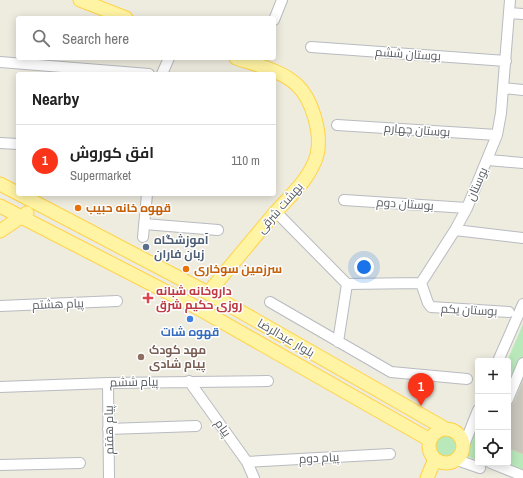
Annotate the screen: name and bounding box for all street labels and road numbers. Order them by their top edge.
street label: بوستان ششم [375,44,441,64]
street label: بوستان چهارم [383,120,451,141]
street label: بوستان [463,165,491,203]
street label: بهشت شرقی [253,179,307,237]
street label: بوستان دوم [376,194,434,214]
street label: پیام هشتم [32,295,85,314]
street label: بوستان یکم [440,301,498,319]
street label: بلوار عبدالرضا [254,315,318,361]
street label: پیام ششم [110,374,159,391]
street label: پیام هفتم [101,404,118,455]
street label: پیام [211,416,235,441]
street label: پیام دوم [298,449,340,468]

